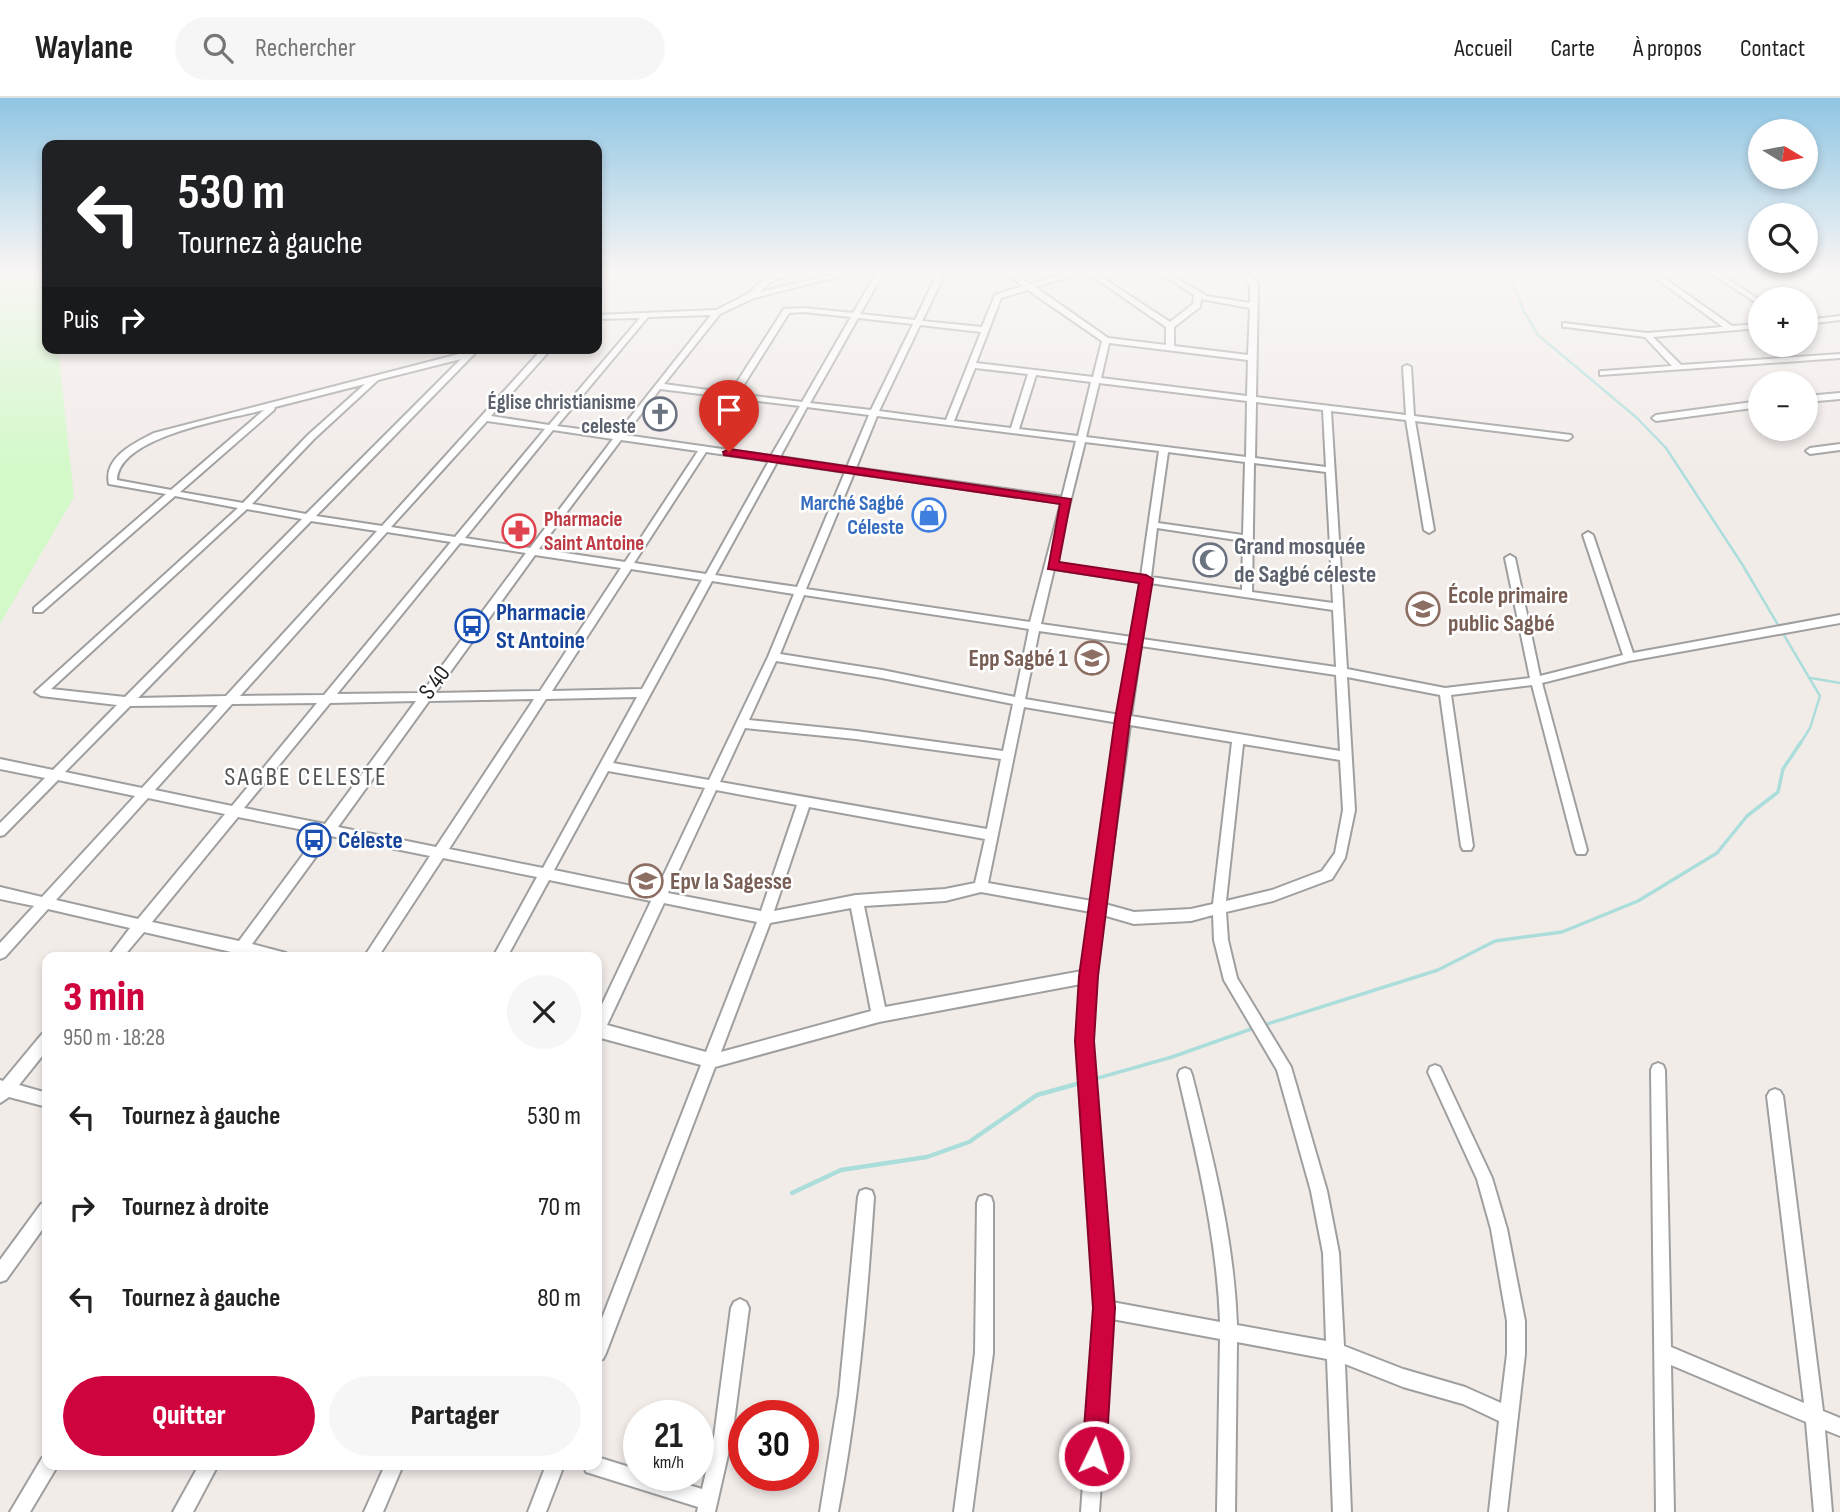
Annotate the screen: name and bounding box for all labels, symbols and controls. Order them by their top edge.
search box [175,17,665,80]
text: Waylane [35,28,133,68]
icon: search [199,29,237,67]
text: Rechercher [255,33,356,64]
text: Accueil [1454,34,1513,63]
text: Carte [1551,34,1595,63]
text: À propos [1633,34,1702,63]
text: Contact [1740,34,1805,63]
north arrow [1748,119,1818,189]
map controls [1748,119,1818,441]
text: 530 m [178,164,285,223]
icon: left [63,168,154,259]
button: search [1748,203,1818,273]
text: Tournez à gauche [178,224,363,263]
button: + [1748,287,1818,357]
icon: right [113,301,151,339]
text: Puis [63,305,99,336]
button: − [1748,371,1818,441]
pin [699,380,759,452]
place label: Église christianisme celeste [488,390,636,439]
icon: arrive [710,391,748,429]
church icon: Église christianisme celeste [641,395,679,433]
place label: Marché Sagbé Céleste [800,491,904,540]
shop icon: Marché Sagbé Céleste [910,496,948,534]
place label: Pharmacie Saint Antoine [544,507,644,556]
pharmacy icon: Pharmacie Saint Antoine [500,512,538,550]
place label: Grand mosquée de Sagbé céleste [1234,532,1376,589]
mosque icon: Grand mosquée de Sagbé céleste [1191,541,1229,579]
place label: École primaire public Sagbé [1448,581,1568,638]
school or university icon: École primaire public Sagbé [1404,590,1442,628]
place label: Pharmacie St Antoine [496,598,586,655]
bus stop icon: Pharmacie St Antoine [453,607,491,645]
school or university icon: Epp Sagbé 1 [1073,639,1111,677]
place label: Epp Sagbé 1 [969,644,1069,673]
street label: S 40 [412,660,456,705]
district label: SAGBE CELESTE [224,762,388,793]
bus stop icon: Céleste [295,821,333,859]
place label: Céleste [338,826,403,855]
school or university icon: Epv la Sagesse [627,862,665,900]
place label: Epv la Sagesse [670,867,792,896]
text: 3 min [63,972,145,1023]
button: close [507,975,581,1049]
text: 950 m · 18:28 [63,1024,165,1052]
icon: left [63,1098,101,1136]
text: Tournez à gauche [122,1101,280,1132]
text: 530 m [527,1101,581,1132]
icon: right [63,1189,101,1227]
text: Tournez à droite [122,1192,269,1223]
text: 70 m [538,1192,581,1223]
icon: left [63,1280,101,1318]
text: Tournez à gauche [122,1283,280,1314]
text: 80 m [537,1283,581,1314]
button: Quitter [63,1376,315,1456]
button: Partager [329,1376,581,1456]
speed limit sign: 30 [728,1400,819,1491]
text: 21 [654,1415,683,1458]
position arrow [1057,1419,1131,1493]
text: km/h [653,1452,684,1473]

